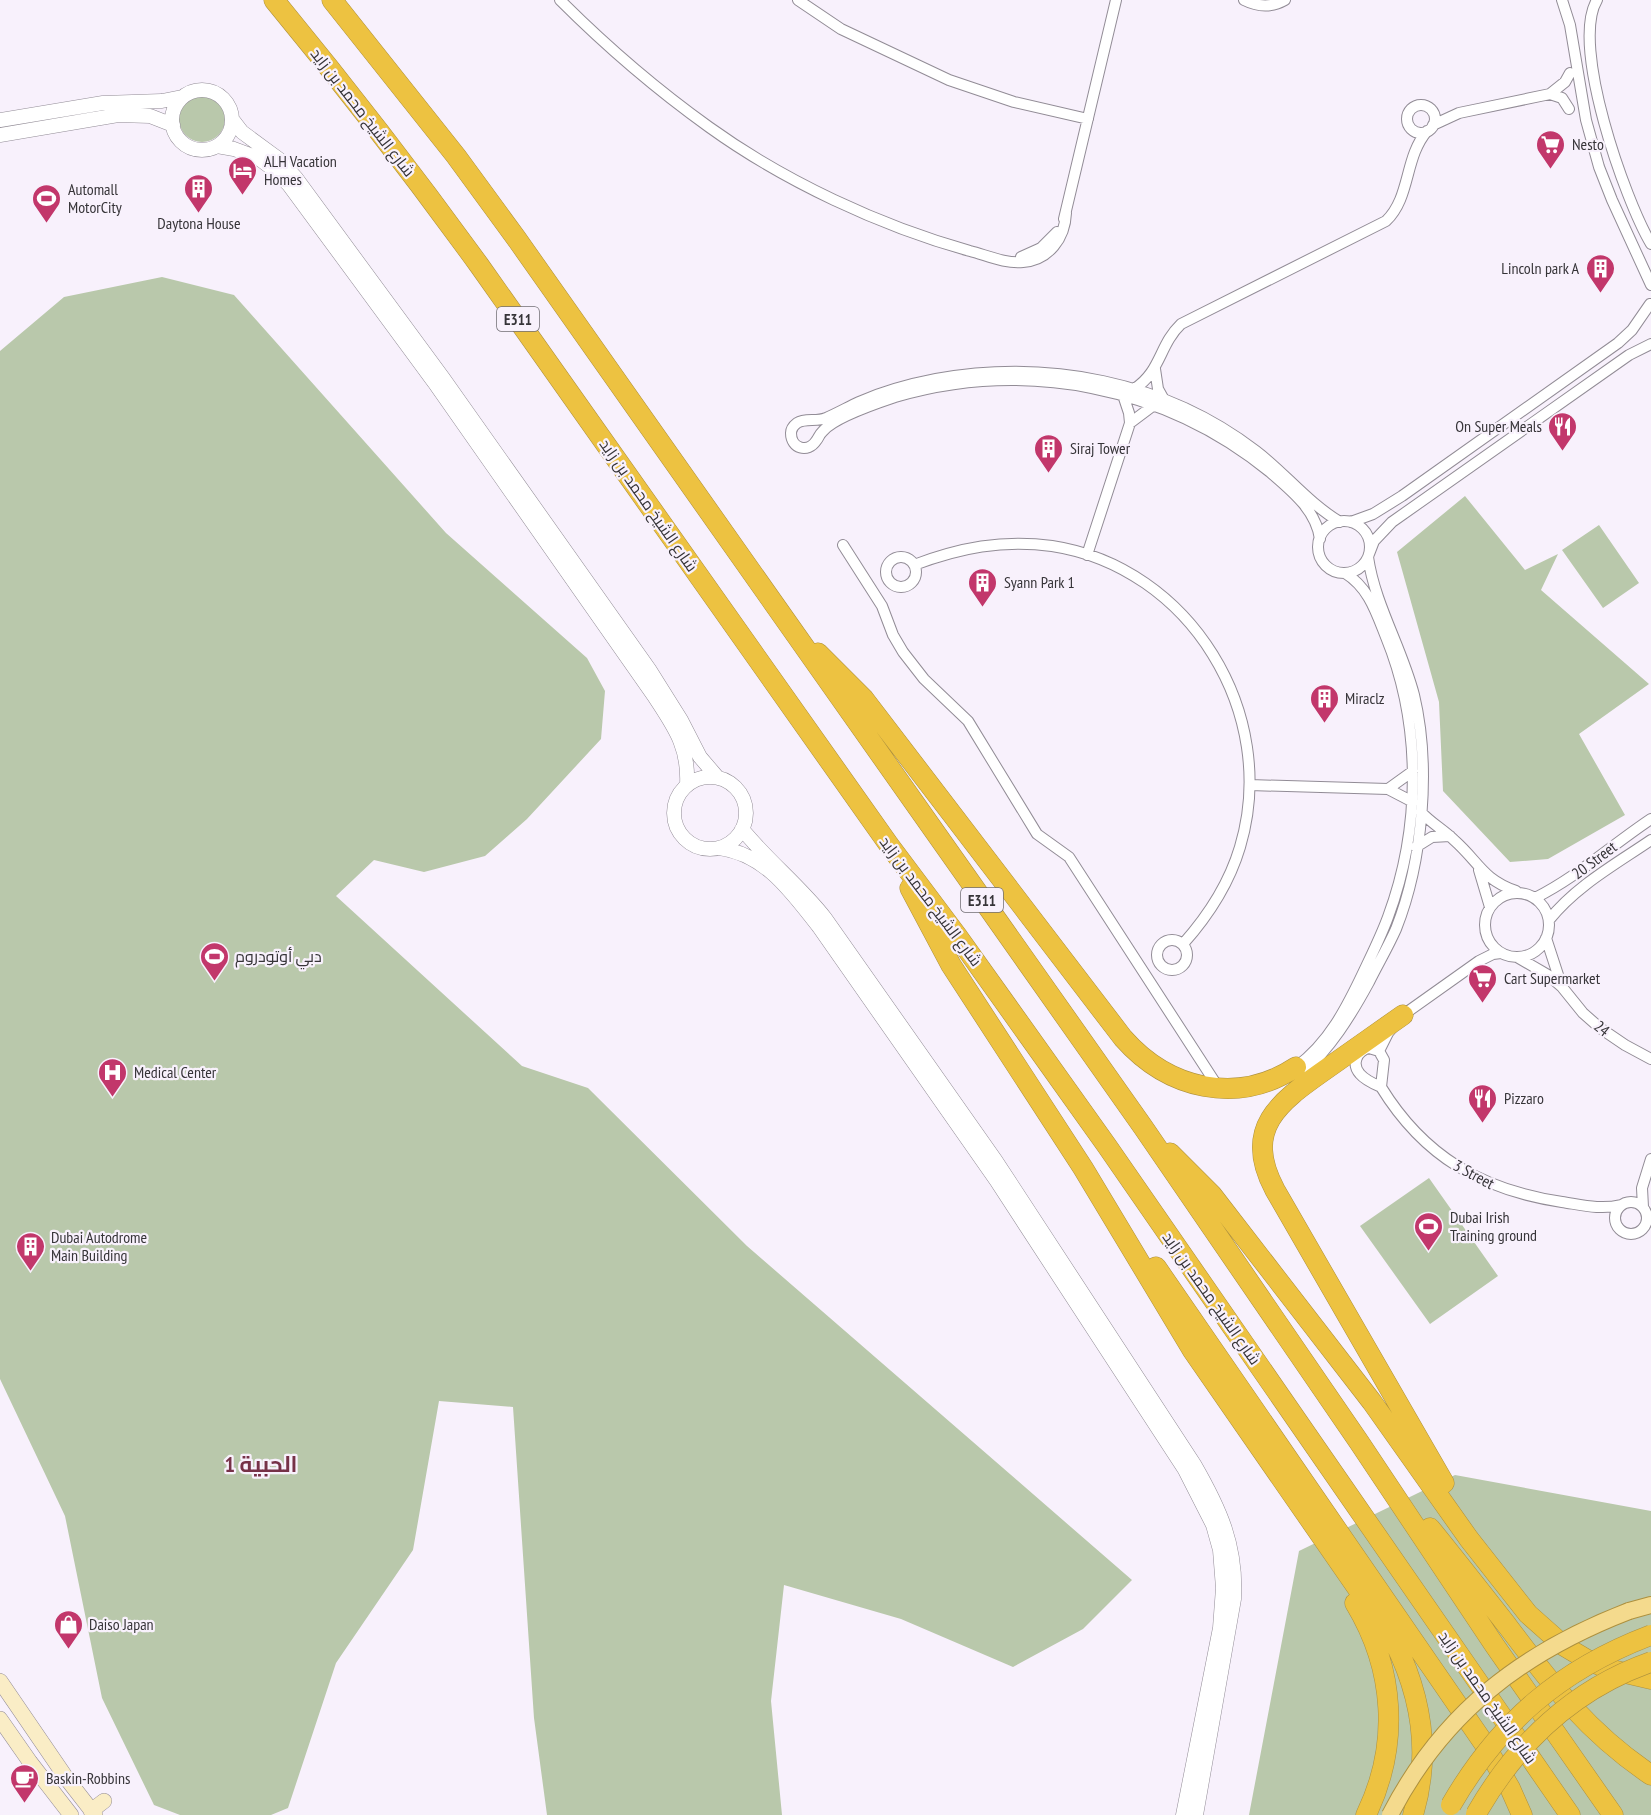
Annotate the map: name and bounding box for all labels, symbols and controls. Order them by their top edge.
street label: شارع الشيخ محمد بن زايد [305,44,419,182]
supermarket icon: Nesto [1535,128,1567,170]
place label: Nesto [1572,134,1604,154]
place label: ALH Vacation Homes [264,151,337,189]
hotel icon: ALH Vacation Homes [227,154,259,196]
building icon: Daytona House [183,172,215,214]
place label: Automall MotorCity [68,179,122,217]
sports icon: Automall MotorCity [31,182,63,224]
place label: Daytona House [157,213,241,233]
building icon: Lincoln park A [1584,252,1616,294]
place label: Lincoln park A [1501,258,1579,278]
road number: E311 [497,307,539,331]
restaurant icon: On Super Meals [1547,410,1579,452]
place label: On Super Meals [1455,416,1542,436]
building icon: Siraj Tower [1033,432,1065,474]
street label: شارع الشيخ محمد بن زايد [594,435,702,577]
place label: Siraj Tower [1070,438,1131,458]
building icon: Syann Park 1 [967,566,999,608]
place label: Syann Park 1 [1004,572,1075,592]
building icon: Miraclz [1308,682,1340,724]
place label: Miraclz [1345,688,1385,708]
street label: شارع الشيخ محمد بن زايد [874,832,986,971]
street label: 20 Street [1568,836,1621,883]
road number: E311 [961,888,1003,912]
sports icon: دبي أوتودروم [198,940,230,982]
place label: دبي أوتودروم [235,946,322,970]
supermarket icon: Cart Supermarket [1467,962,1499,1004]
place label: Cart Supermarket [1504,968,1601,988]
street label: 24 [1590,1016,1614,1040]
hospital icon: Medical Center [97,1056,129,1098]
place label: Medical Center [134,1062,217,1082]
restaurant icon: Pizzaro [1467,1082,1499,1124]
place label: Pizzaro [1504,1088,1544,1108]
street label: 3 Street [1450,1155,1499,1193]
place label: Dubai Irish Training ground [1450,1207,1537,1245]
sports icon: Dubai Irish Training ground [1413,1210,1445,1252]
place label: Dubai Autodrome Main Building [51,1227,147,1265]
street label: شارع الشيخ محمد بن زايد [1157,1228,1265,1370]
building icon: Dubai Autodrome Main Building [14,1230,46,1272]
district label: الحبية 1 [225,1450,298,1478]
shop icon: Daiso Japan [52,1608,84,1650]
place label: Daiso Japan [89,1614,154,1634]
street label: شارع الشيخ محمد بن زايد [1433,1627,1541,1769]
cafe icon: Baskin-Robbins [9,1762,41,1804]
place label: Baskin-Robbins [46,1768,130,1788]

